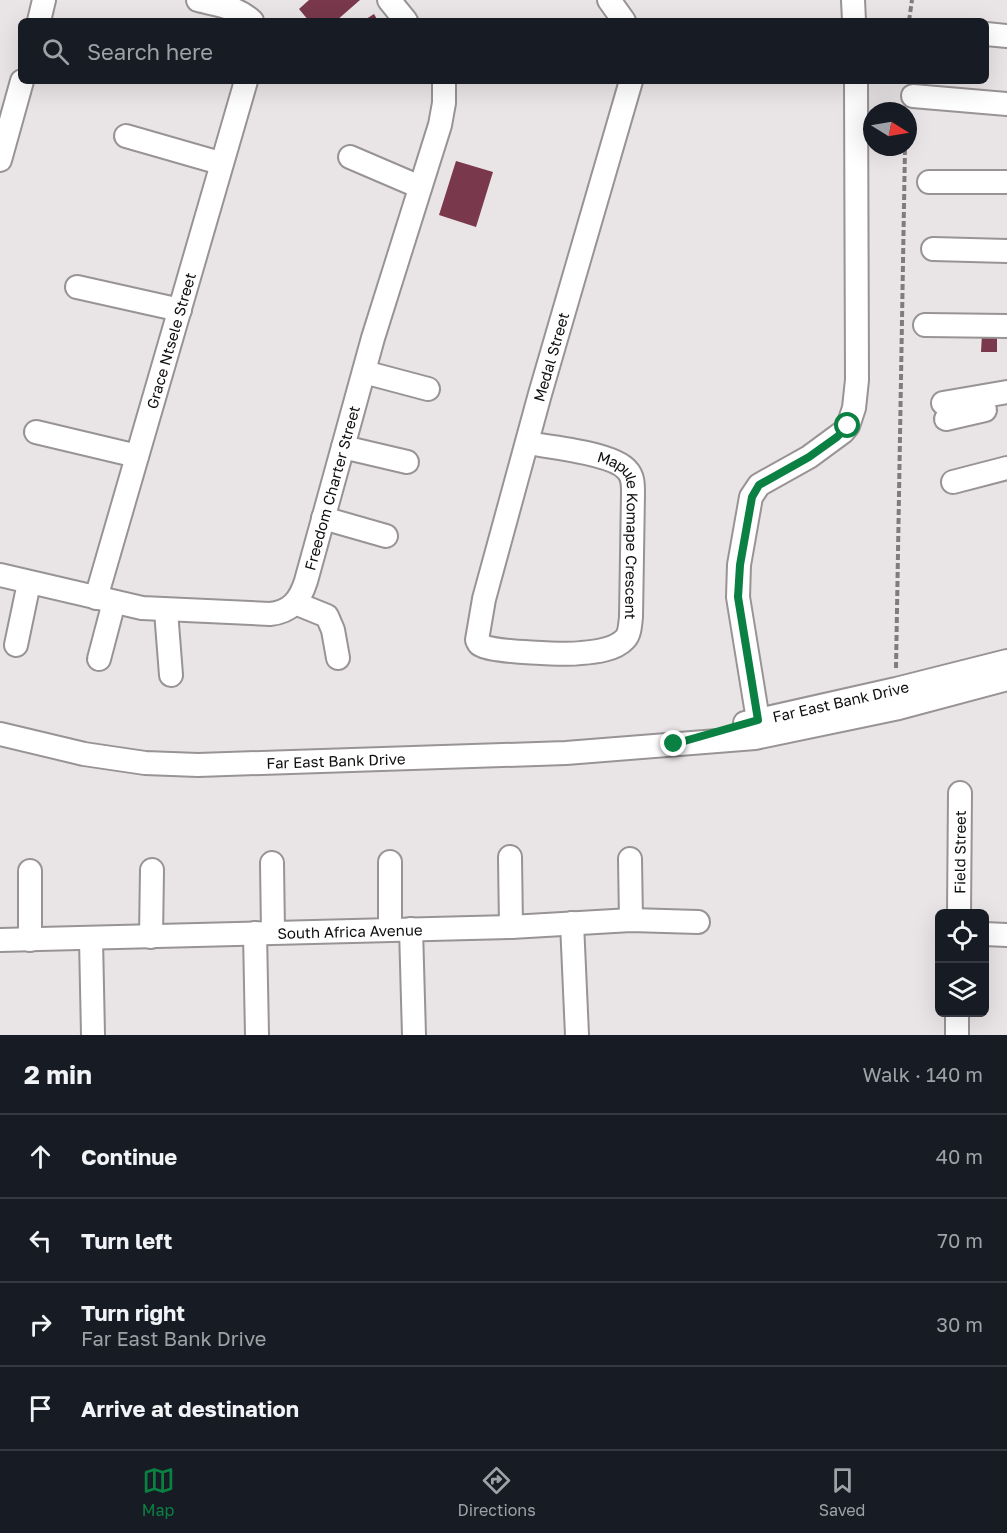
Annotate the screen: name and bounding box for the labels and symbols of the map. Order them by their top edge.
north arrow [863,102,917,156]
street label: Grace Ntsele Street [142,270,199,411]
street label: Medal Street [529,310,572,404]
street label: Freedom Charter Street [300,403,363,572]
route start [834,412,860,438]
street label: Mapule Komape Crescent [595,447,642,620]
street label: Far East Bank Drive [771,677,911,726]
route end [660,730,686,756]
street label: Far East Bank Drive [266,749,406,772]
street label: Field Street [950,810,969,894]
street label: South Africa Avenue [277,920,423,942]

